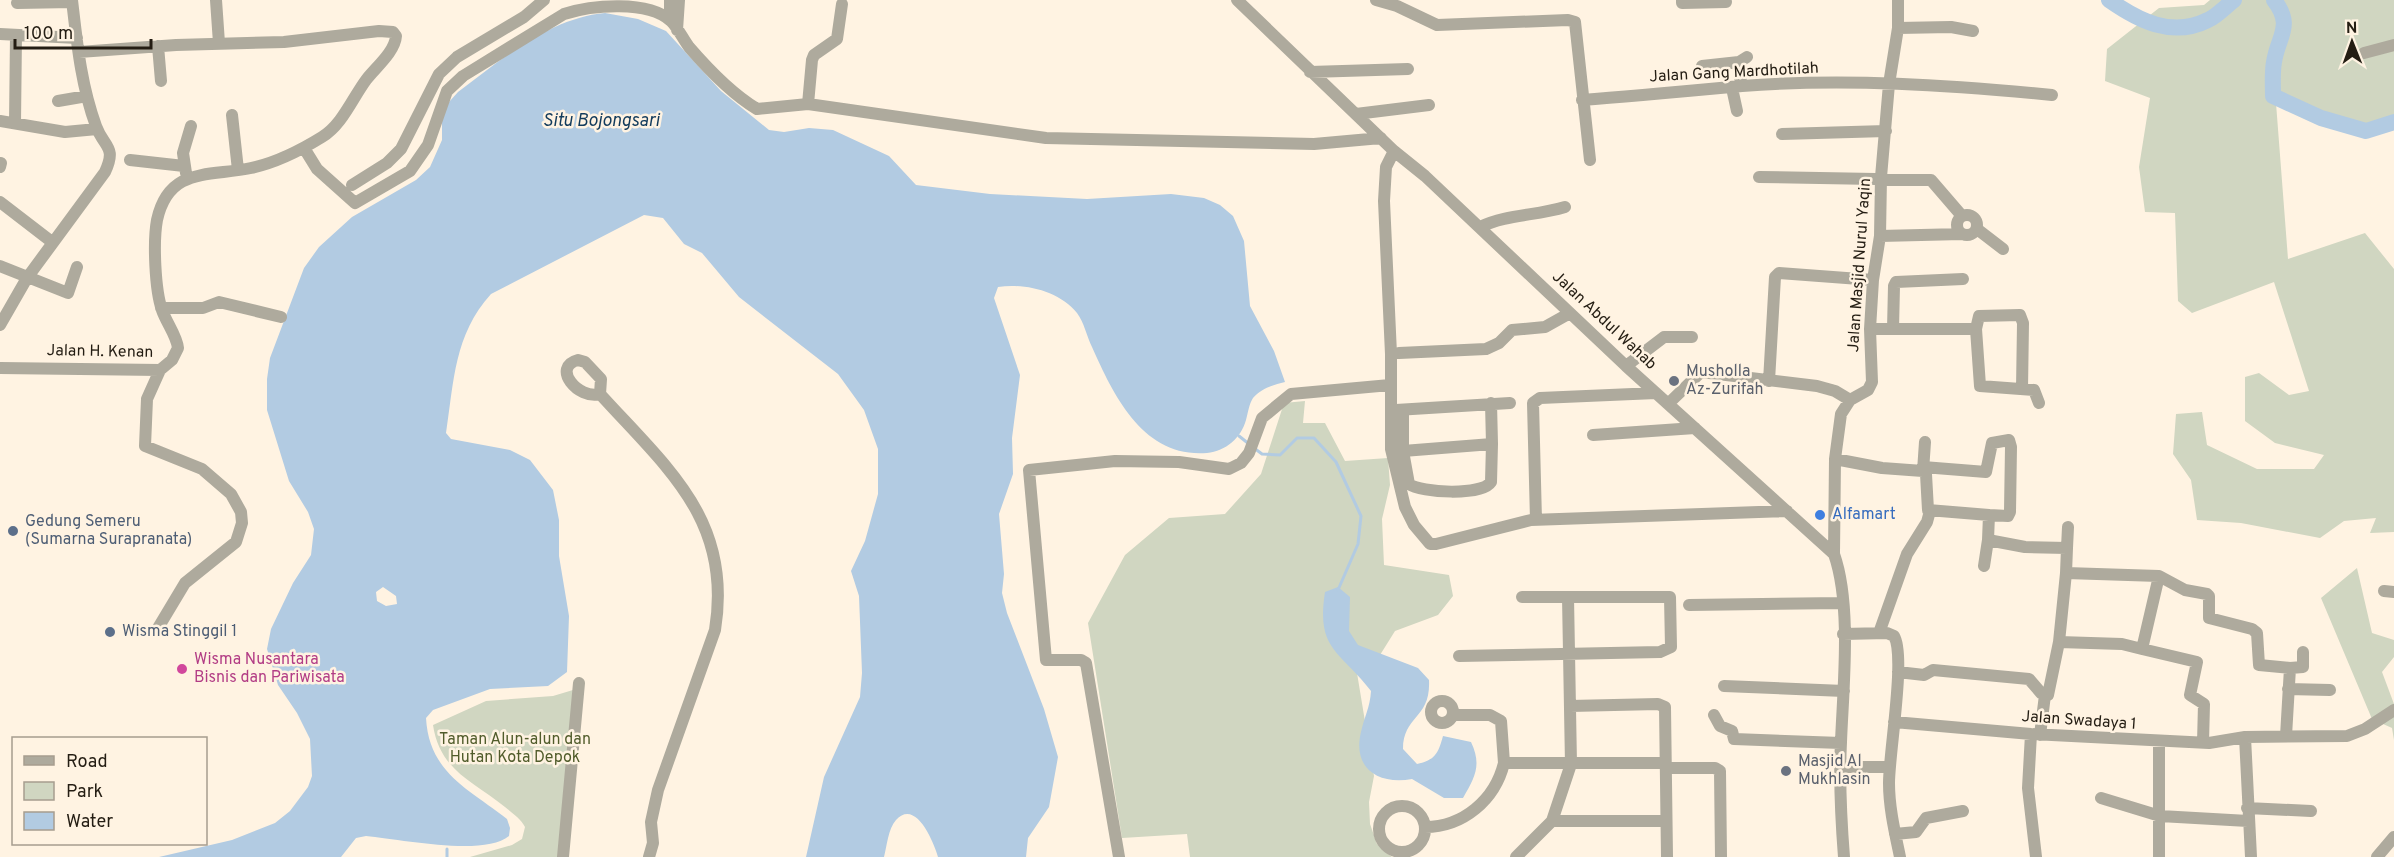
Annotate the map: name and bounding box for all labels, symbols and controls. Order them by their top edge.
scale bar [15,12,152,50]
north arrow [2322,12,2382,72]
text: N [2346,19,2358,39]
text: 100 m [24,23,73,46]
street label: Jalan Gang Mardhotilah [1649,59,1819,87]
water label: Situ Bojongsari [542,110,661,133]
street label: Jalan Masjid Nurul Yaqin [1844,177,1876,353]
street label: Jalan Abdul Wahab [1548,267,1660,375]
street label: Jalan H. Kenan [46,341,154,363]
place label: Musholla Az-Zurifah [1686,362,1763,400]
marker: Musholla Az-Zurifah [1667,374,1681,388]
place label: Alfamart [1832,505,1896,525]
marker: Alfamart [1813,508,1827,522]
place label: Gedung Semeru (Sumarna Surapranata) [25,512,192,550]
marker: Gedung Semeru (Sumarna Surapranata) [6,524,20,538]
place label: Wisma Stinggil 1 [122,622,237,642]
marker: Wisma Stinggil 1 [103,625,117,639]
place label: Wisma Nusantara Bisnis dan Pariwisata [194,650,345,688]
marker: Wisma Nusantara Bisnis dan Pariwisata [175,662,189,676]
street label: Jalan Swadaya 1 [2021,707,2137,735]
park label: Taman Alun-alun dan Hutan Kota Depok [439,730,591,768]
legend [12,737,207,845]
text: Road [66,751,108,774]
place label: Masjid Al Mukhlasin [1798,752,1871,790]
marker: Masjid Al Mukhlasin [1779,764,1793,778]
text: Park [66,781,103,804]
text: Water [66,811,113,834]

